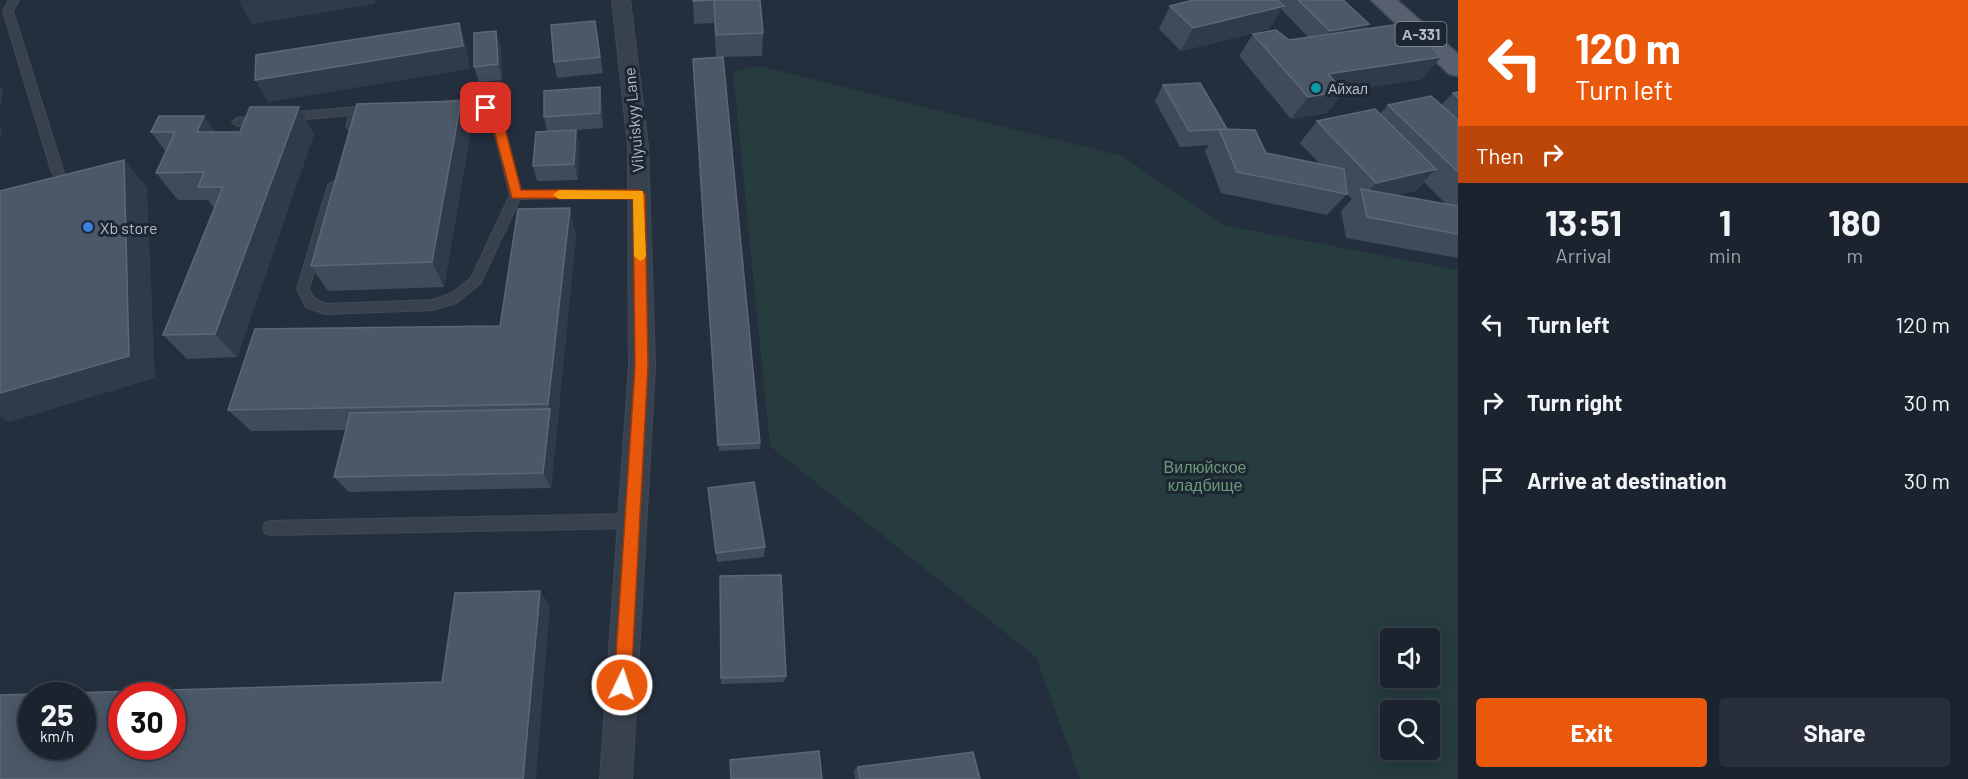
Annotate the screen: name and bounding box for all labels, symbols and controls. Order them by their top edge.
road number: А-331 [1396,22,1446,46]
text: 120 m [1575,22,1681,72]
icon: left [1476,24,1554,102]
street label: Vilyuiskyy Lane [619,67,647,173]
text: Turn left [1575,73,1673,105]
place label: Айхал [1328,80,1368,97]
marker: Айхал [1309,81,1323,95]
pin [460,82,511,133]
icon: arrive [469,91,502,124]
icon: right [1536,138,1569,171]
text: Then [1476,142,1524,168]
text: 13:51 [1545,200,1622,243]
text: 1 [1719,200,1732,243]
text: 180 [1828,200,1881,243]
place label: Xb store [100,218,158,237]
marker: Xb store [81,220,95,234]
text: Arrival [1556,243,1611,267]
text: min [1709,243,1741,267]
text: m [1846,243,1863,267]
icon: left [1476,308,1509,341]
text: Turn left [1527,311,1610,337]
text: 120 m [1895,311,1950,337]
icon: right [1476,386,1509,419]
text: Turn right [1527,389,1622,415]
text: 30 m [1904,389,1950,415]
park label: Вилюйское кладбище [1164,457,1247,494]
icon: arrive [1476,464,1509,497]
text: Arrive at destination [1527,467,1726,493]
text: 30 m [1904,467,1950,493]
map controls [1380,628,1440,760]
button: sound [1380,628,1440,688]
position arrow [590,653,654,717]
speed limit sign: 30 [108,682,186,760]
text: 25 [41,696,73,732]
button: Exit [1476,698,1707,767]
button: Share [1719,698,1950,767]
button: search [1380,700,1440,760]
text: km/h [40,727,74,745]

